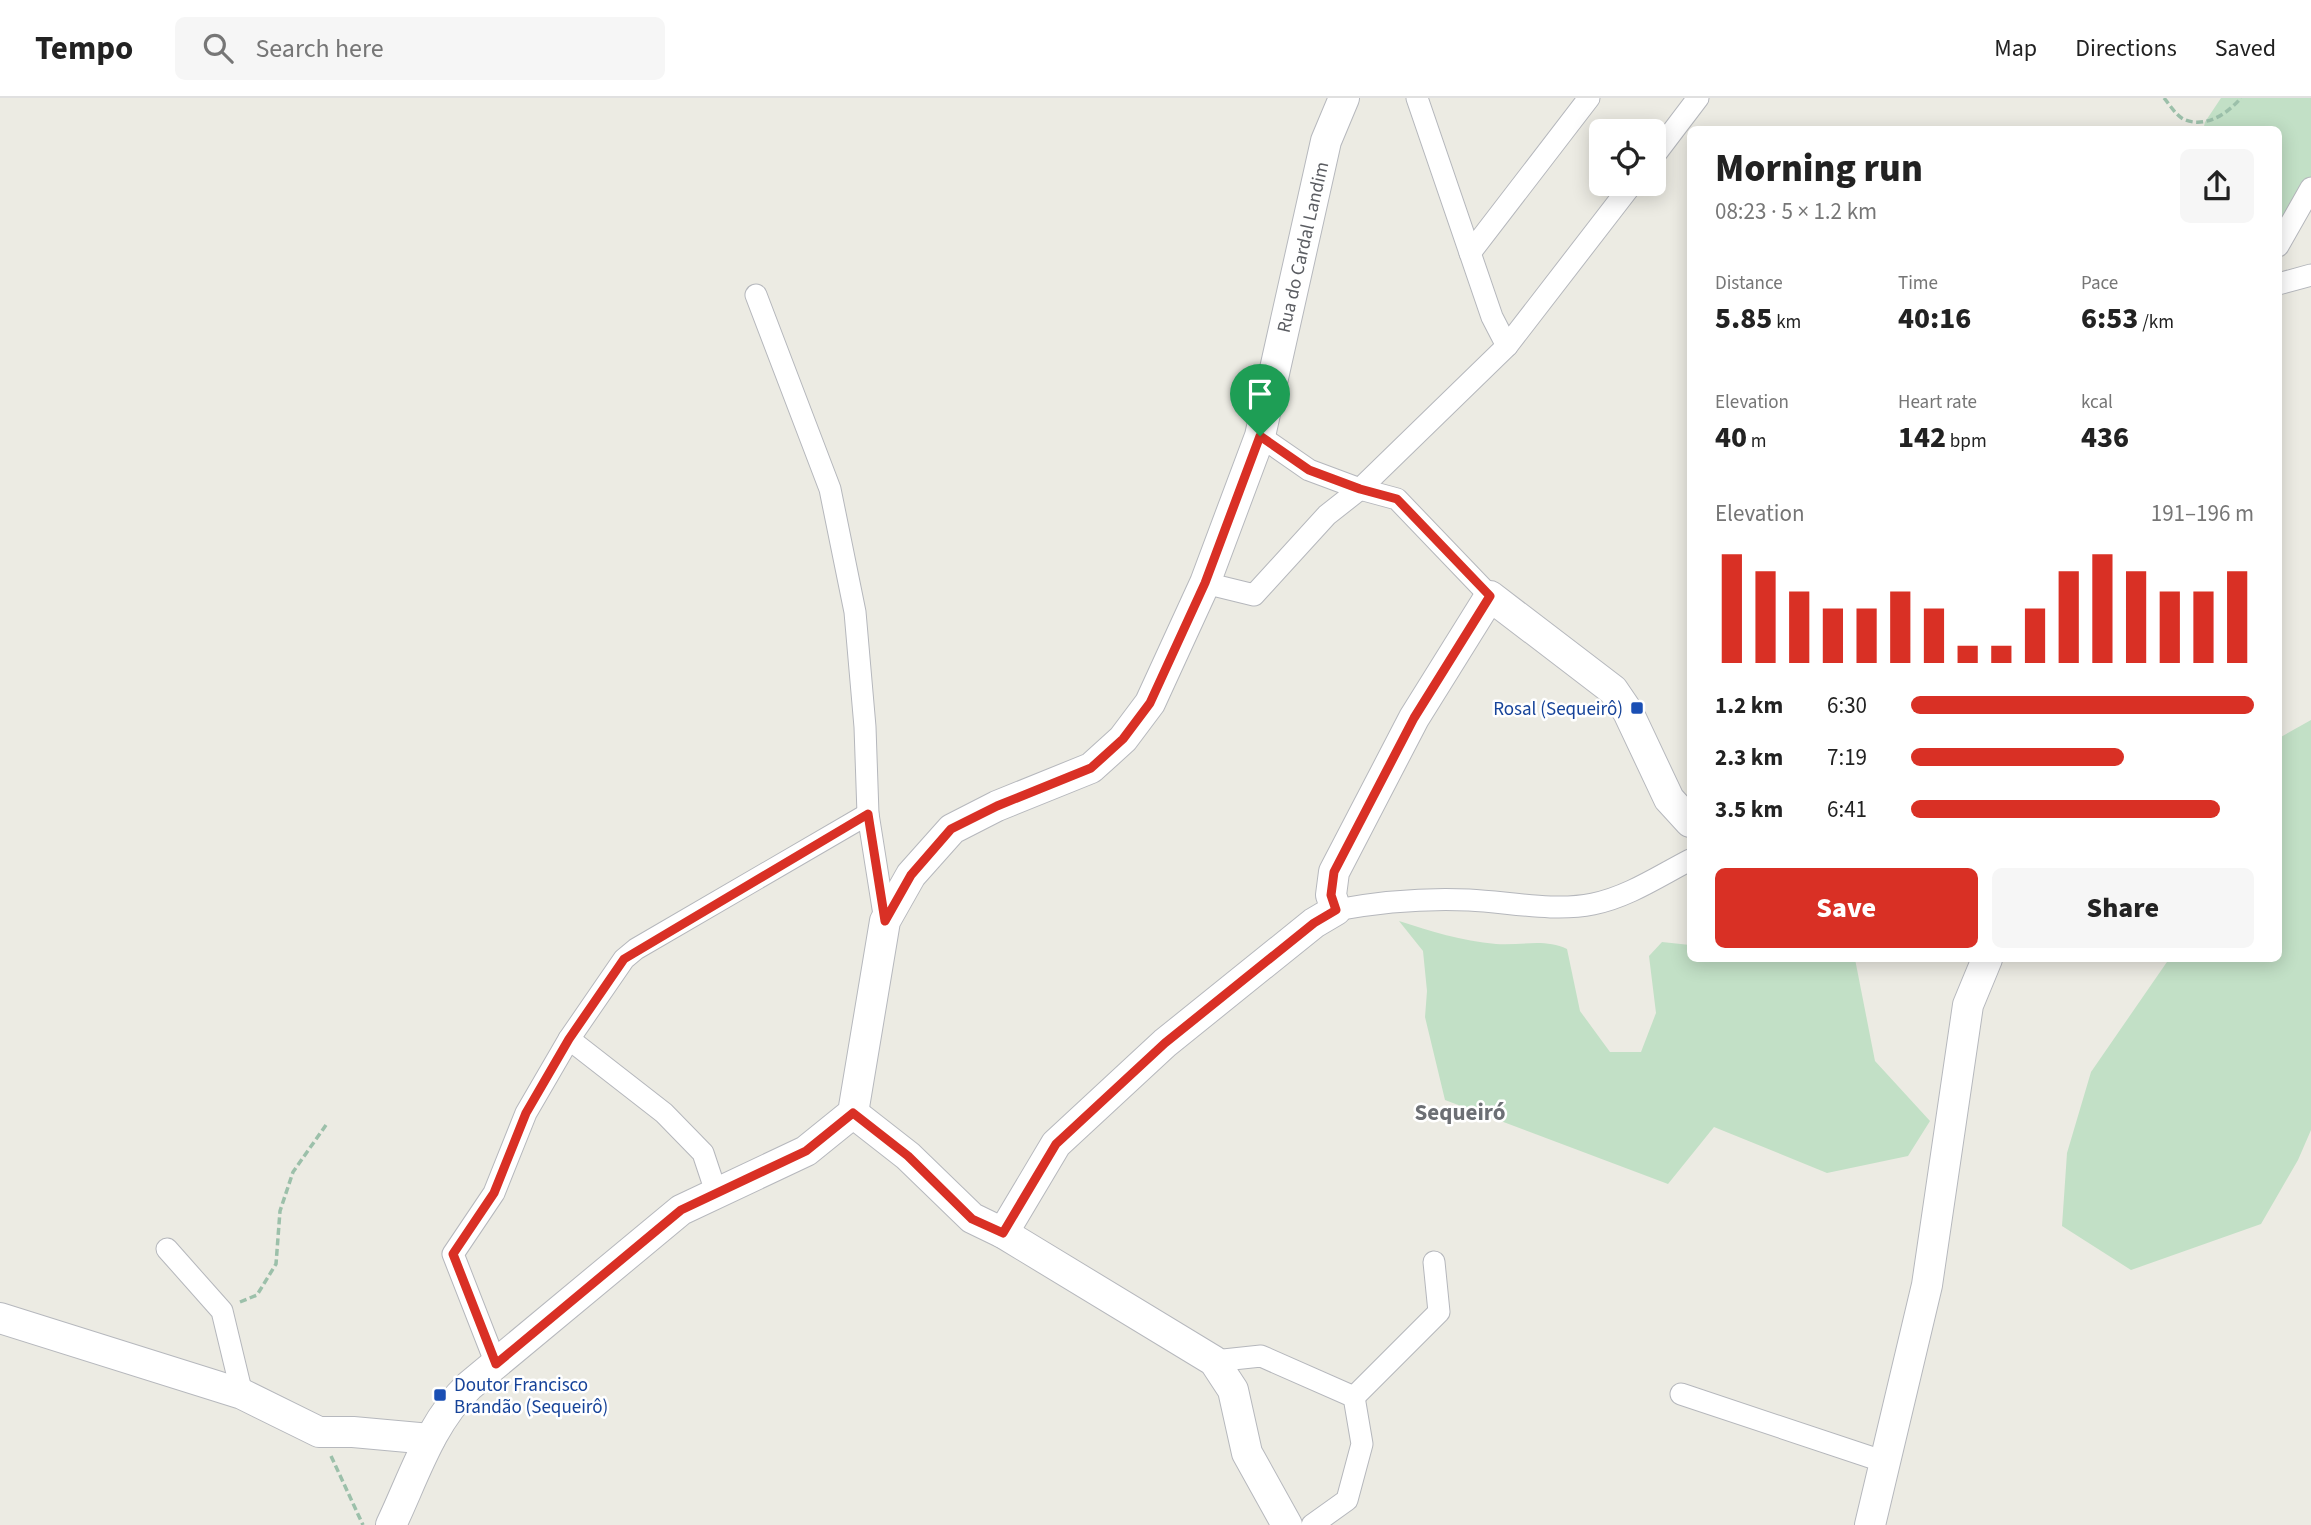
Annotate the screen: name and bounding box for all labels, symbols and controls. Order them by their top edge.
search box [175,17,665,80]
text: Tempo [35,25,133,72]
icon: search [199,29,237,67]
text: Search here [255,30,384,67]
text: Map [1994,31,2037,66]
text: Directions [2075,31,2177,66]
text: Saved [2215,31,2276,66]
map controls [1589,119,1666,196]
button: locate [1589,119,1666,196]
text: Morning run [1715,142,1923,196]
button: share [2180,149,2254,223]
street label: Rua do Cardal Landim [1271,159,1336,336]
text: 08:23 · 5 × 1.2 km [1715,195,1877,228]
text: Distance [1715,270,1783,297]
text: Time [1898,270,1938,297]
text: Pace [2081,270,2118,297]
text: 5.85 [1715,297,1772,340]
text: 40:16 [1898,297,1971,340]
text: 6:53 [2081,297,2138,340]
text: km [1772,309,1801,336]
text: /km [2138,309,2174,336]
pin [1230,364,1290,436]
icon: arrive [1241,375,1279,413]
text: Elevation [1715,389,1789,416]
text: Heart rate [1898,389,1977,416]
text: kcal [2081,389,2113,416]
text: 40 [1715,416,1747,459]
text: 142 [1898,416,1946,459]
text: 436 [2081,416,2129,459]
text: m [1747,428,1767,455]
text: bpm [1946,428,1987,455]
text: Elevation [1715,497,1805,530]
text: 191–196 m [2151,497,2254,530]
text: 1.2 km [1715,689,1783,722]
text: 6:30 [1827,689,1867,722]
place label: Rosal (Sequeirô) [1493,696,1623,723]
marker: Rosal (Sequeirô) [1629,700,1645,716]
text: 2.3 km [1715,741,1783,774]
text: 7:19 [1827,741,1867,774]
text: 3.5 km [1715,793,1783,826]
text: 6:41 [1827,793,1867,826]
button: Save [1715,868,1978,948]
button: Share [1992,868,2254,948]
district label: Sequeiró [1415,1096,1505,1129]
place label: Doutor Francisco Brandão (Sequeirô) [454,1372,608,1421]
marker: Doutor Francisco Brandão (Sequeirô) [432,1387,448,1403]

